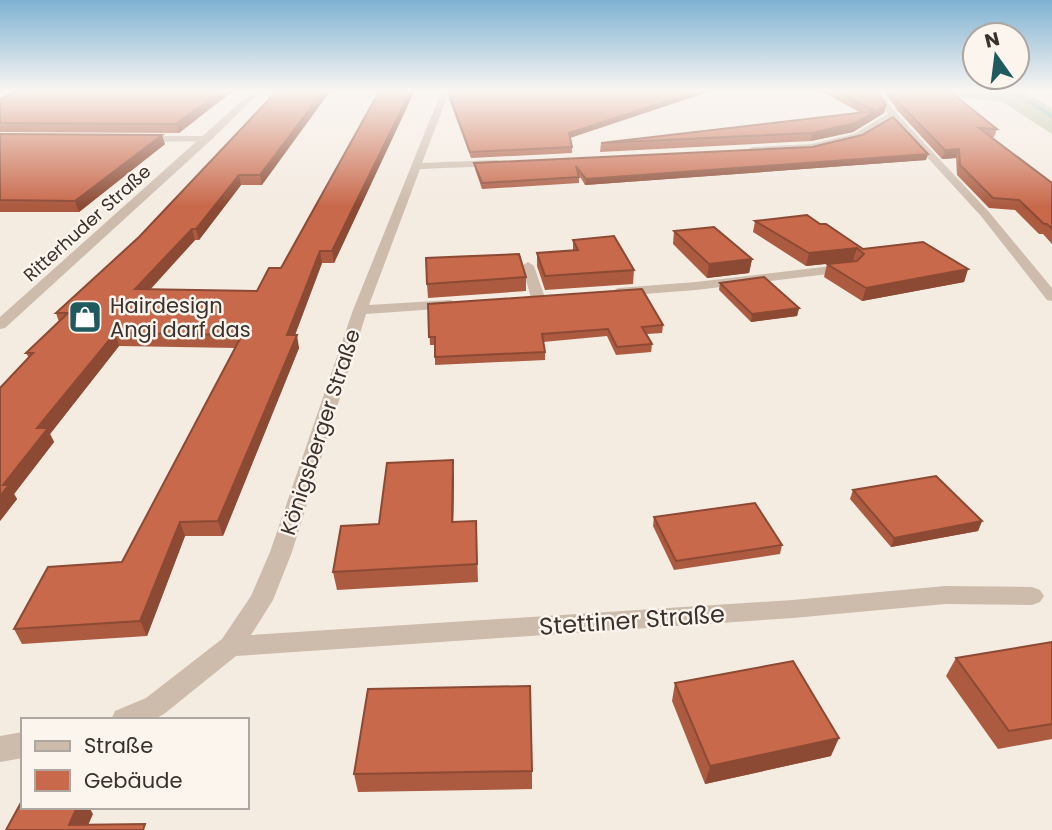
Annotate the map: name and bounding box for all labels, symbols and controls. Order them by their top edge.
north arrow [961,21,1031,91]
text: N [982,25,1002,55]
street label: Ritterhuder Straße [18,159,156,287]
place label: Hairdesign Angi darf das [110,291,251,344]
shop icon: Hairdesign Angi darf das [66,298,104,336]
street label: Königsberger Straße [273,325,367,539]
street label: Stettiner Straße [538,597,726,643]
legend [21,718,248,809]
text: Straße [84,731,153,760]
text: Gebäude [84,766,182,795]

